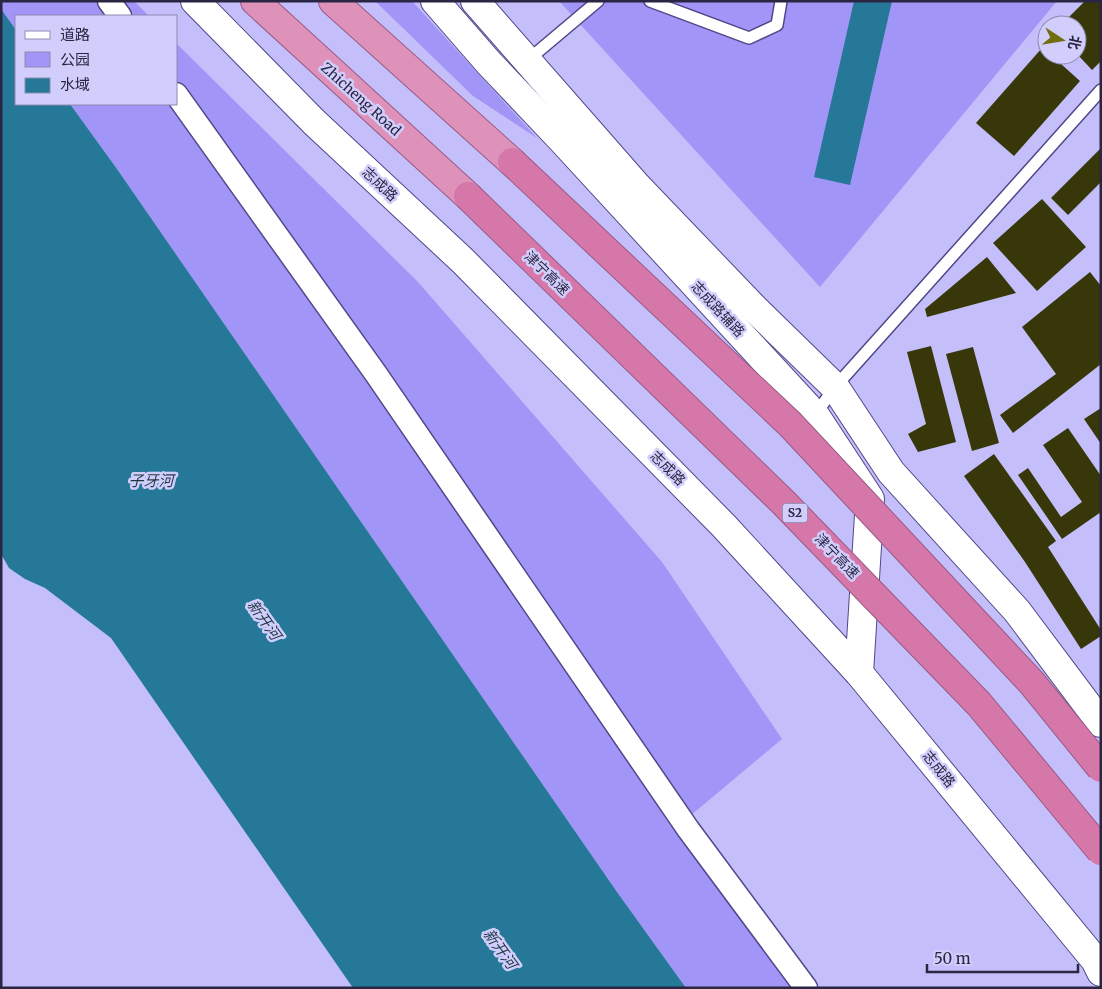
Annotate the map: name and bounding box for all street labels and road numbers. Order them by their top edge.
street label: Zhicheng Road [317,58,405,140]
street label: 志成路 [359,163,401,205]
street label: 津宁高速 [521,247,573,299]
street label: 志成路辅路 [688,277,748,341]
street label: 志成路 [647,447,689,489]
road number: S2 [782,503,808,522]
street label: 津宁高速 [811,530,863,582]
street label: 志成路 [919,747,959,791]

